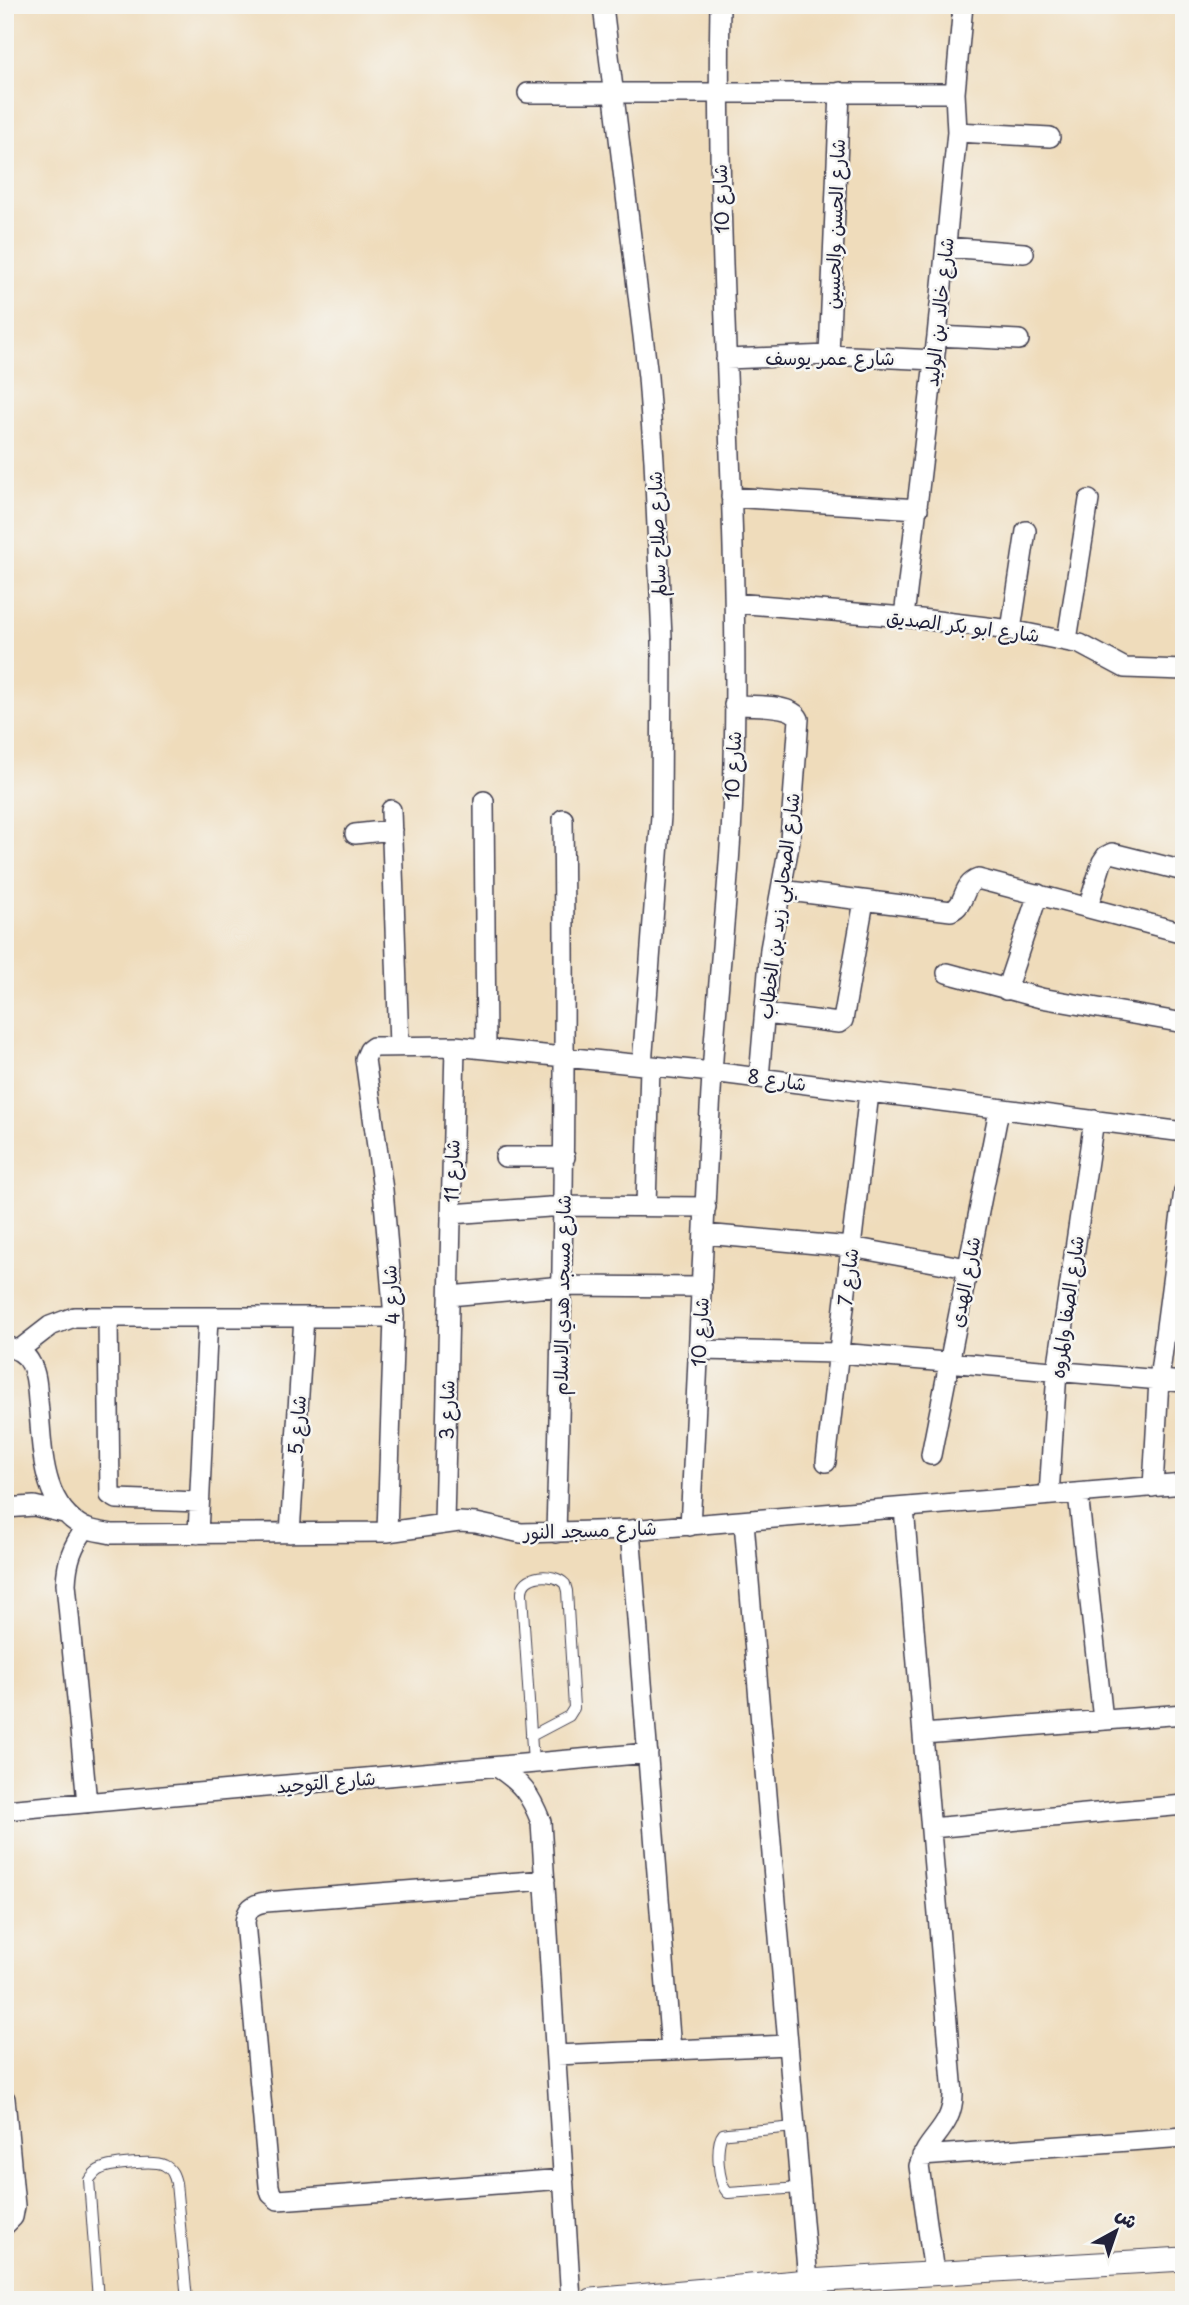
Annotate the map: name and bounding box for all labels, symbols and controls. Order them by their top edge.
street label: شارع الحسن والحسين [817,138,852,310]
street label: شارع 10 [705,164,736,234]
street label: شارع خالد بن الوليد [916,236,961,388]
street label: شارع عمر يوسف [765,343,895,372]
street label: شارع صلاح سالم [640,471,674,597]
street label: شارع ابو بكر الصديق [885,602,1041,649]
street label: شارع 10 [717,731,748,801]
street label: شارع الصحابي زيد بن الخطاب [750,791,810,1021]
street label: شارع 8 [746,1061,808,1098]
street label: شارع 11 [436,1139,467,1203]
street label: شارع مسجد هدي الاسلام [545,1194,579,1396]
street label: شارع الهدى [941,1234,988,1330]
street label: شارع الصفا والمروه [1042,1234,1091,1380]
street label: شارع 7 [830,1246,865,1308]
street label: شارع 4 [374,1264,407,1326]
street label: شارع 10 [683,1296,716,1368]
street label: شارع 3 [431,1380,462,1440]
street label: شارع 5 [280,1394,313,1456]
street label: شارع مسجد النور [521,1513,657,1546]
street label: شارع التوحيد [275,1763,377,1800]
north arrow [1080,2196,1150,2266]
text: ش [1111,2200,1145,2235]

